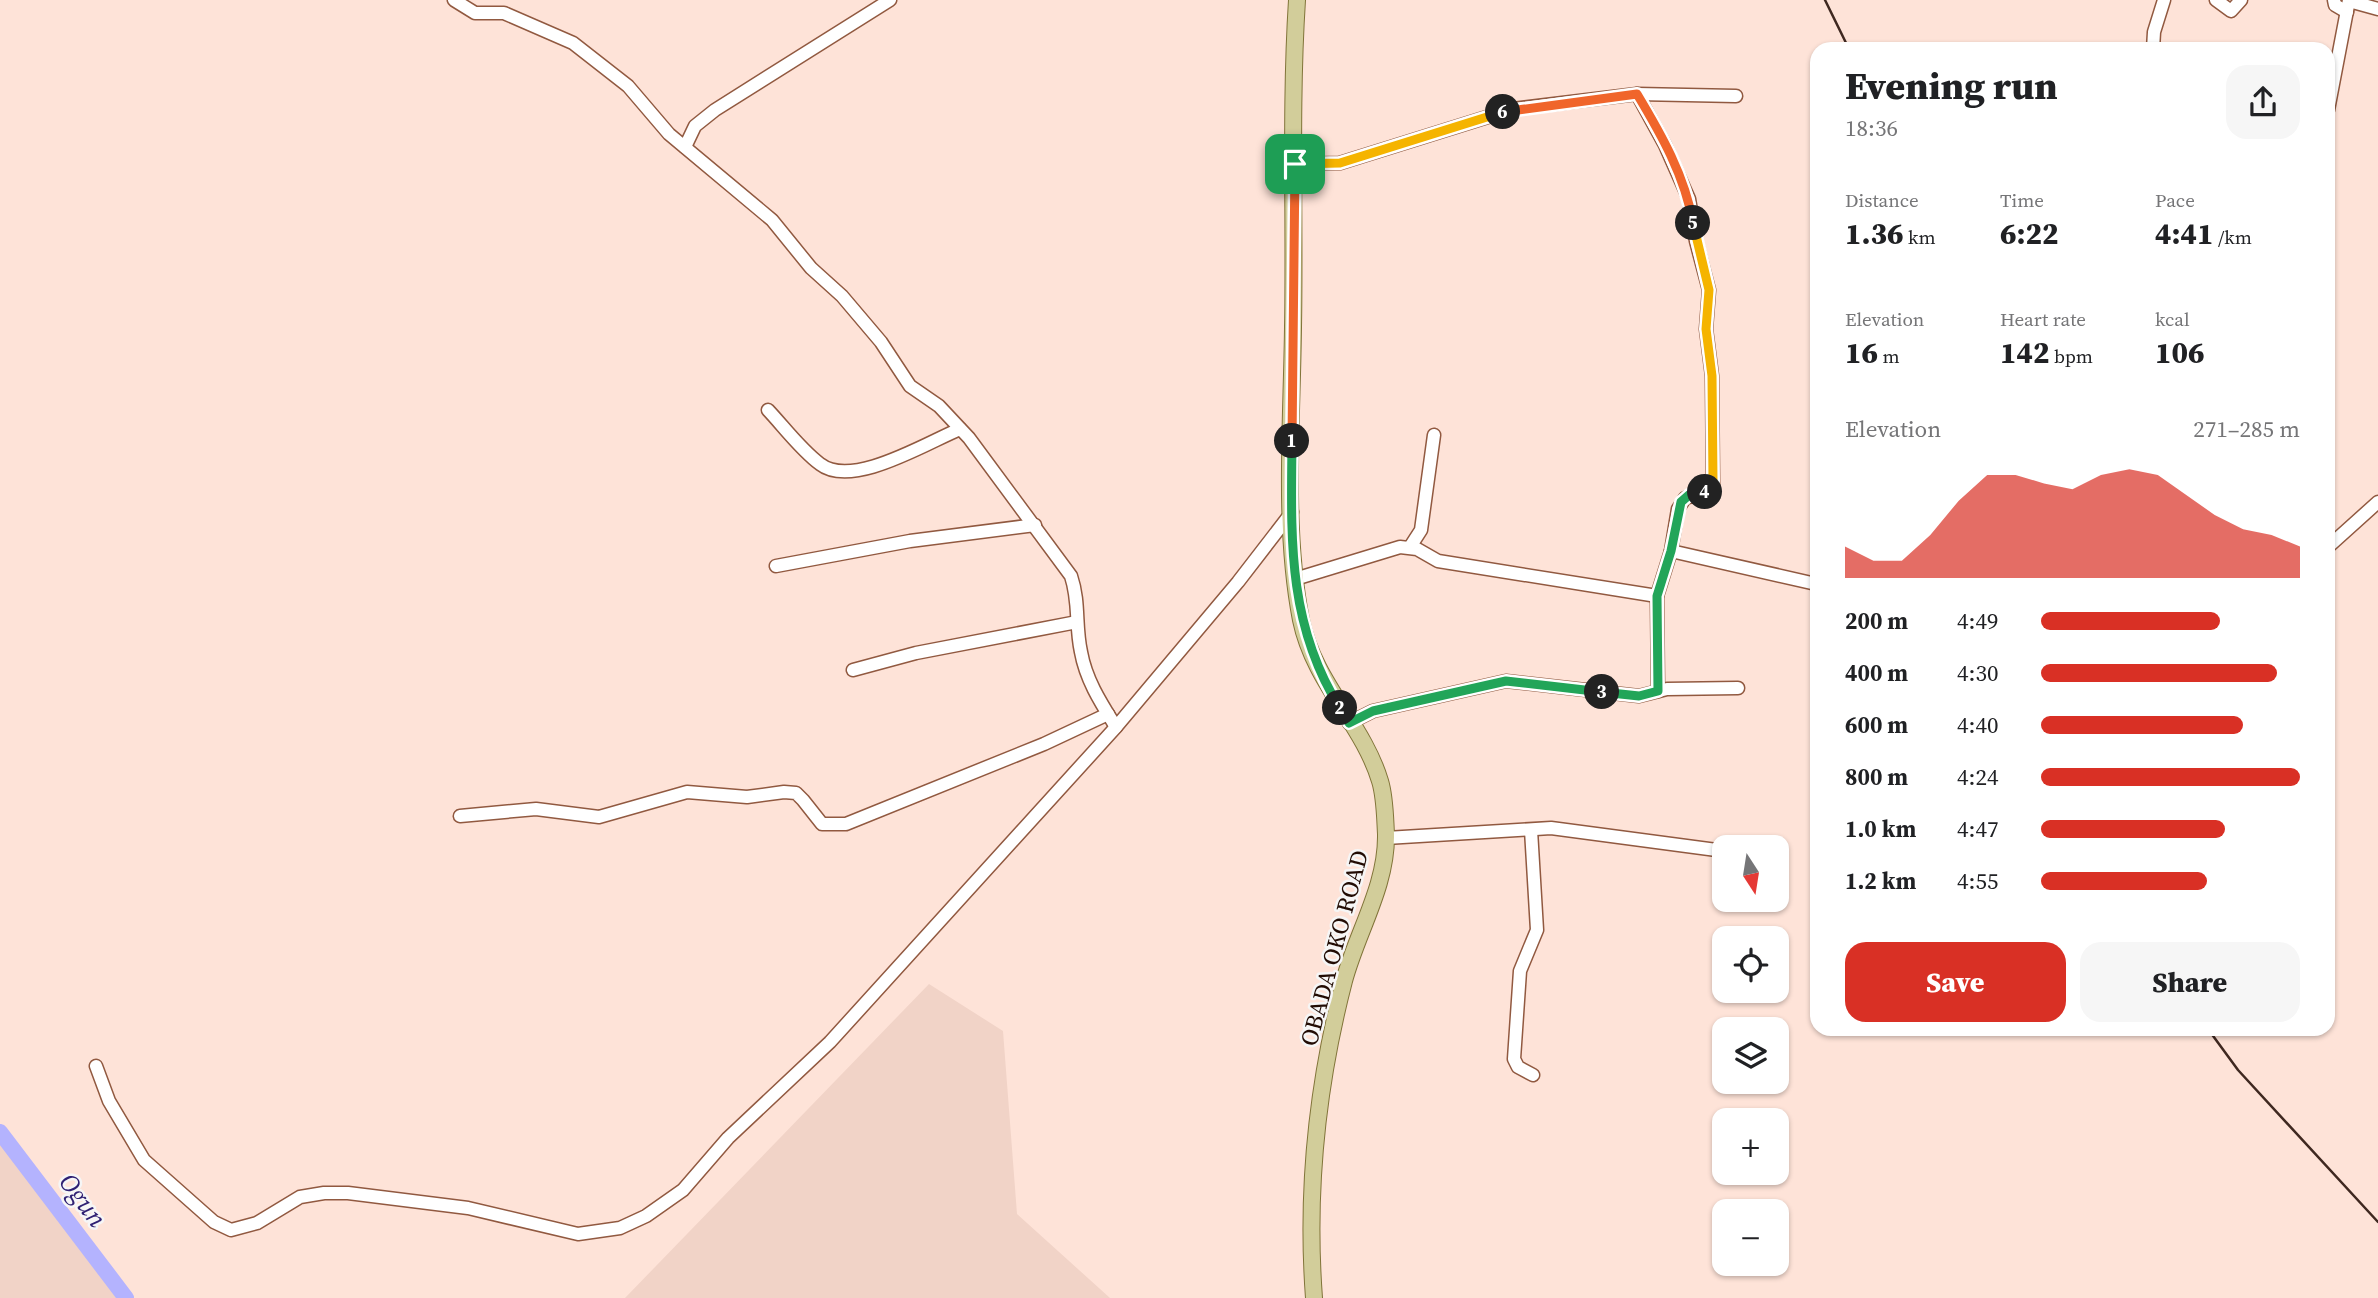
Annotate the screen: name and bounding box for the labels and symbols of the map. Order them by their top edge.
pin: 6 [1486,94,1520,130]
pin [1265,134,1325,194]
pin: 5 [1676,206,1710,241]
pin: 1 [1274,424,1310,458]
pin: 4 [1688,475,1722,510]
pin: 3 [1584,674,1620,710]
pin: 2 [1322,690,1358,726]
north arrow [1712,835,1788,912]
street label: OBADA OKO ROAD [1292,846,1376,1050]
water label: Ogun [51,1165,115,1235]

